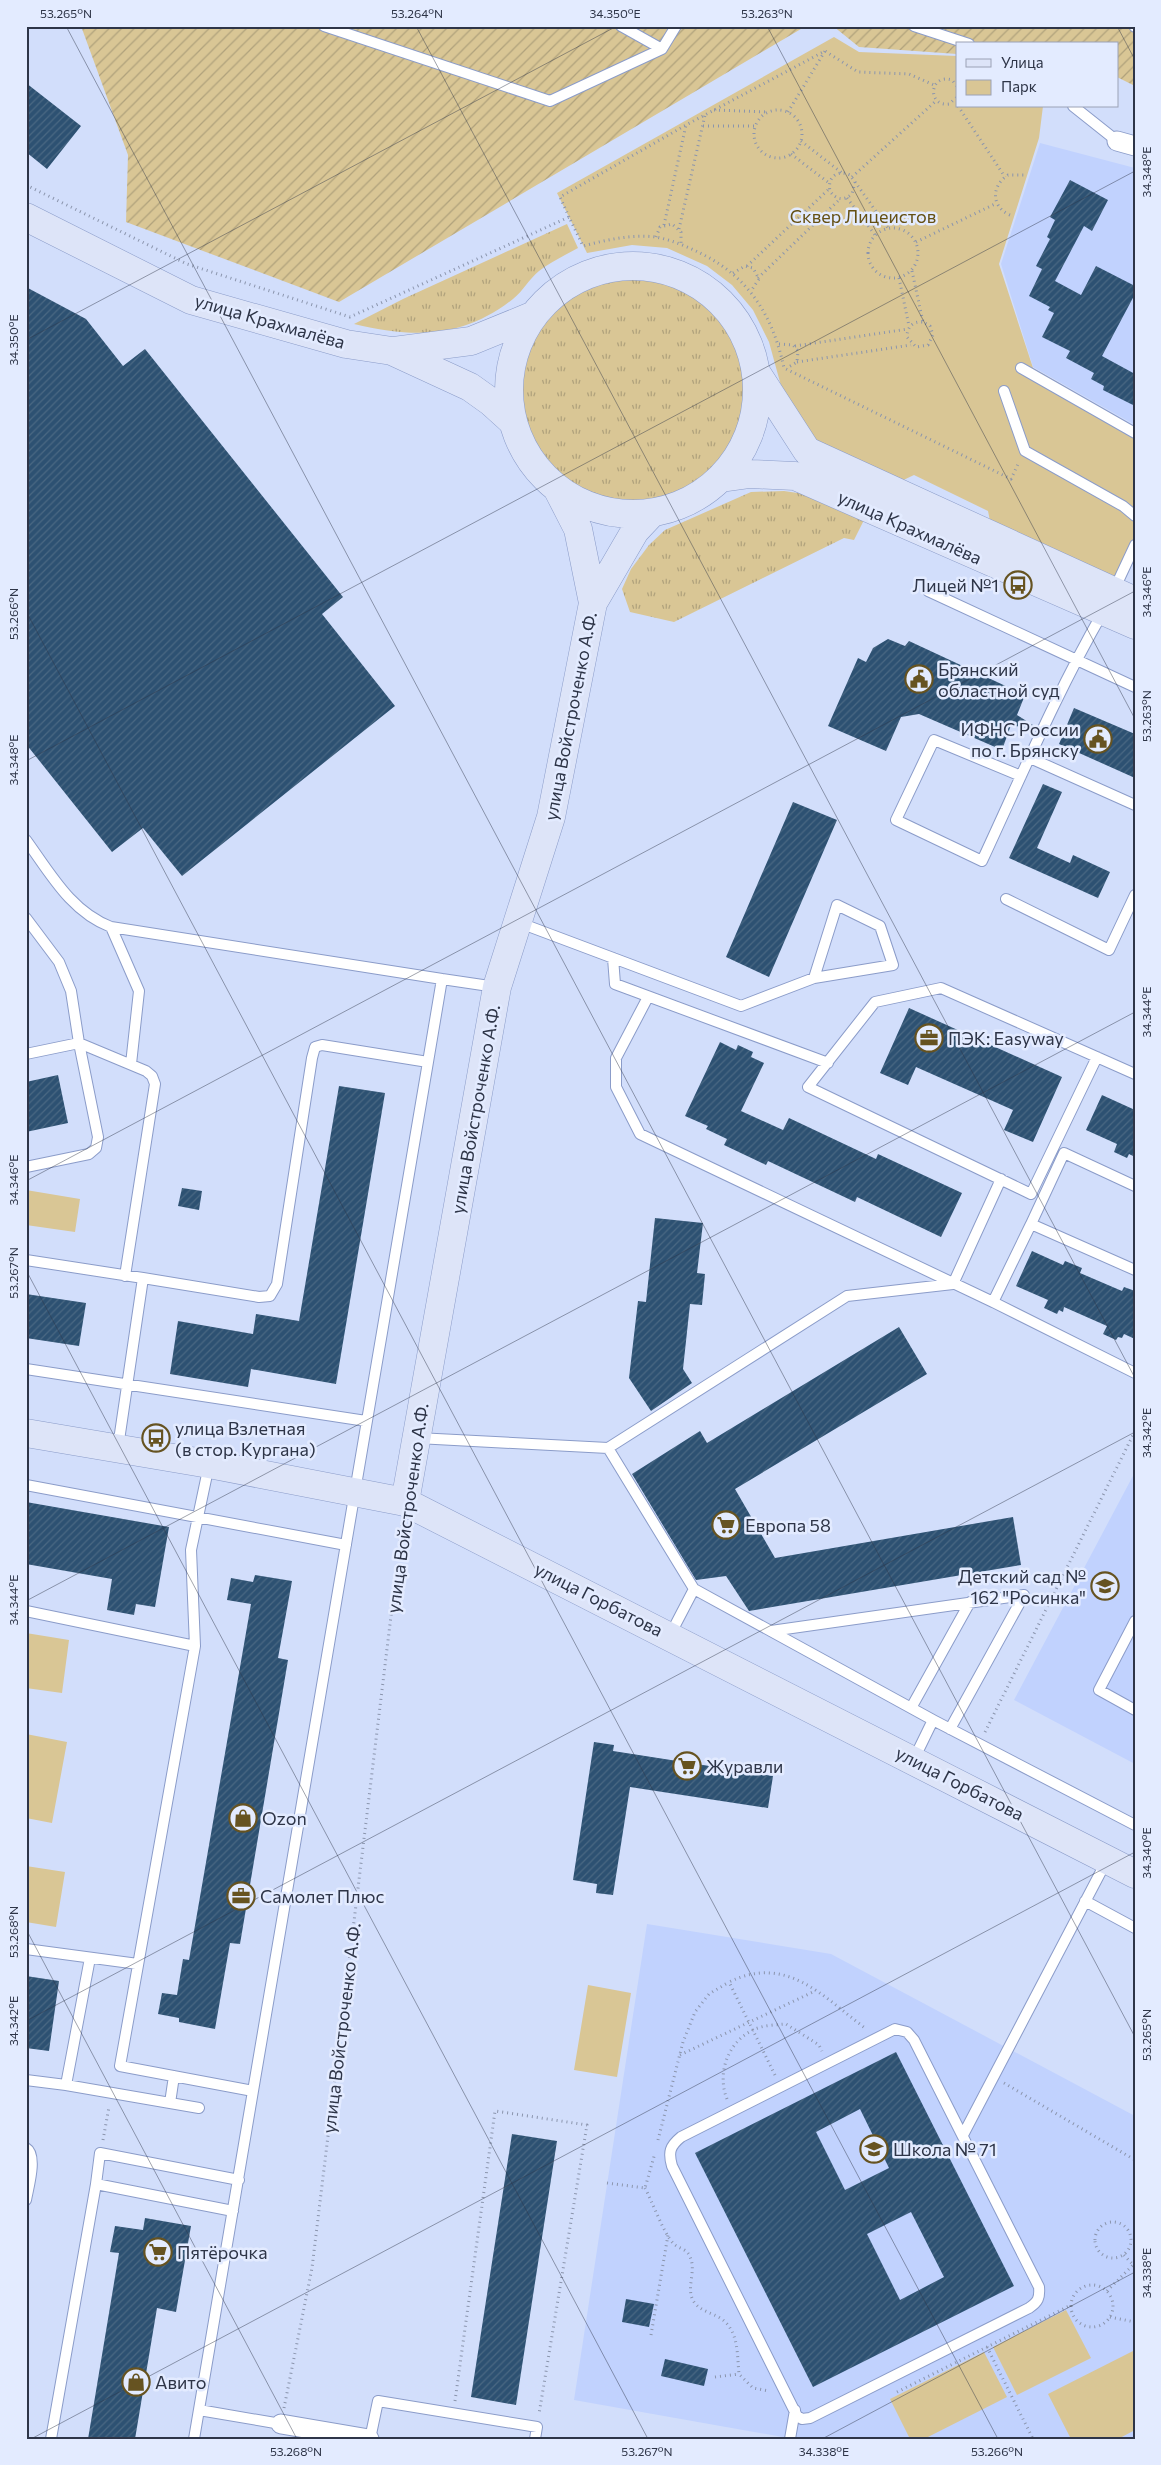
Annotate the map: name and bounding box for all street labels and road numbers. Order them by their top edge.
street label: улица Крахмалёва [192,289,348,353]
street label: улица Крахмалёва [835,485,985,569]
street label: улица Войстроченко А.Ф. [539,610,601,822]
street label: улица Войстроченко А.Ф. [446,1003,504,1215]
street label: улица Войстроченко А.Ф. [381,1401,433,1615]
street label: улица Горбатова [531,1557,667,1641]
street label: улица Горбатова [892,1741,1028,1825]
street label: улица Войстроченко А.Ф. [317,1921,365,2135]

